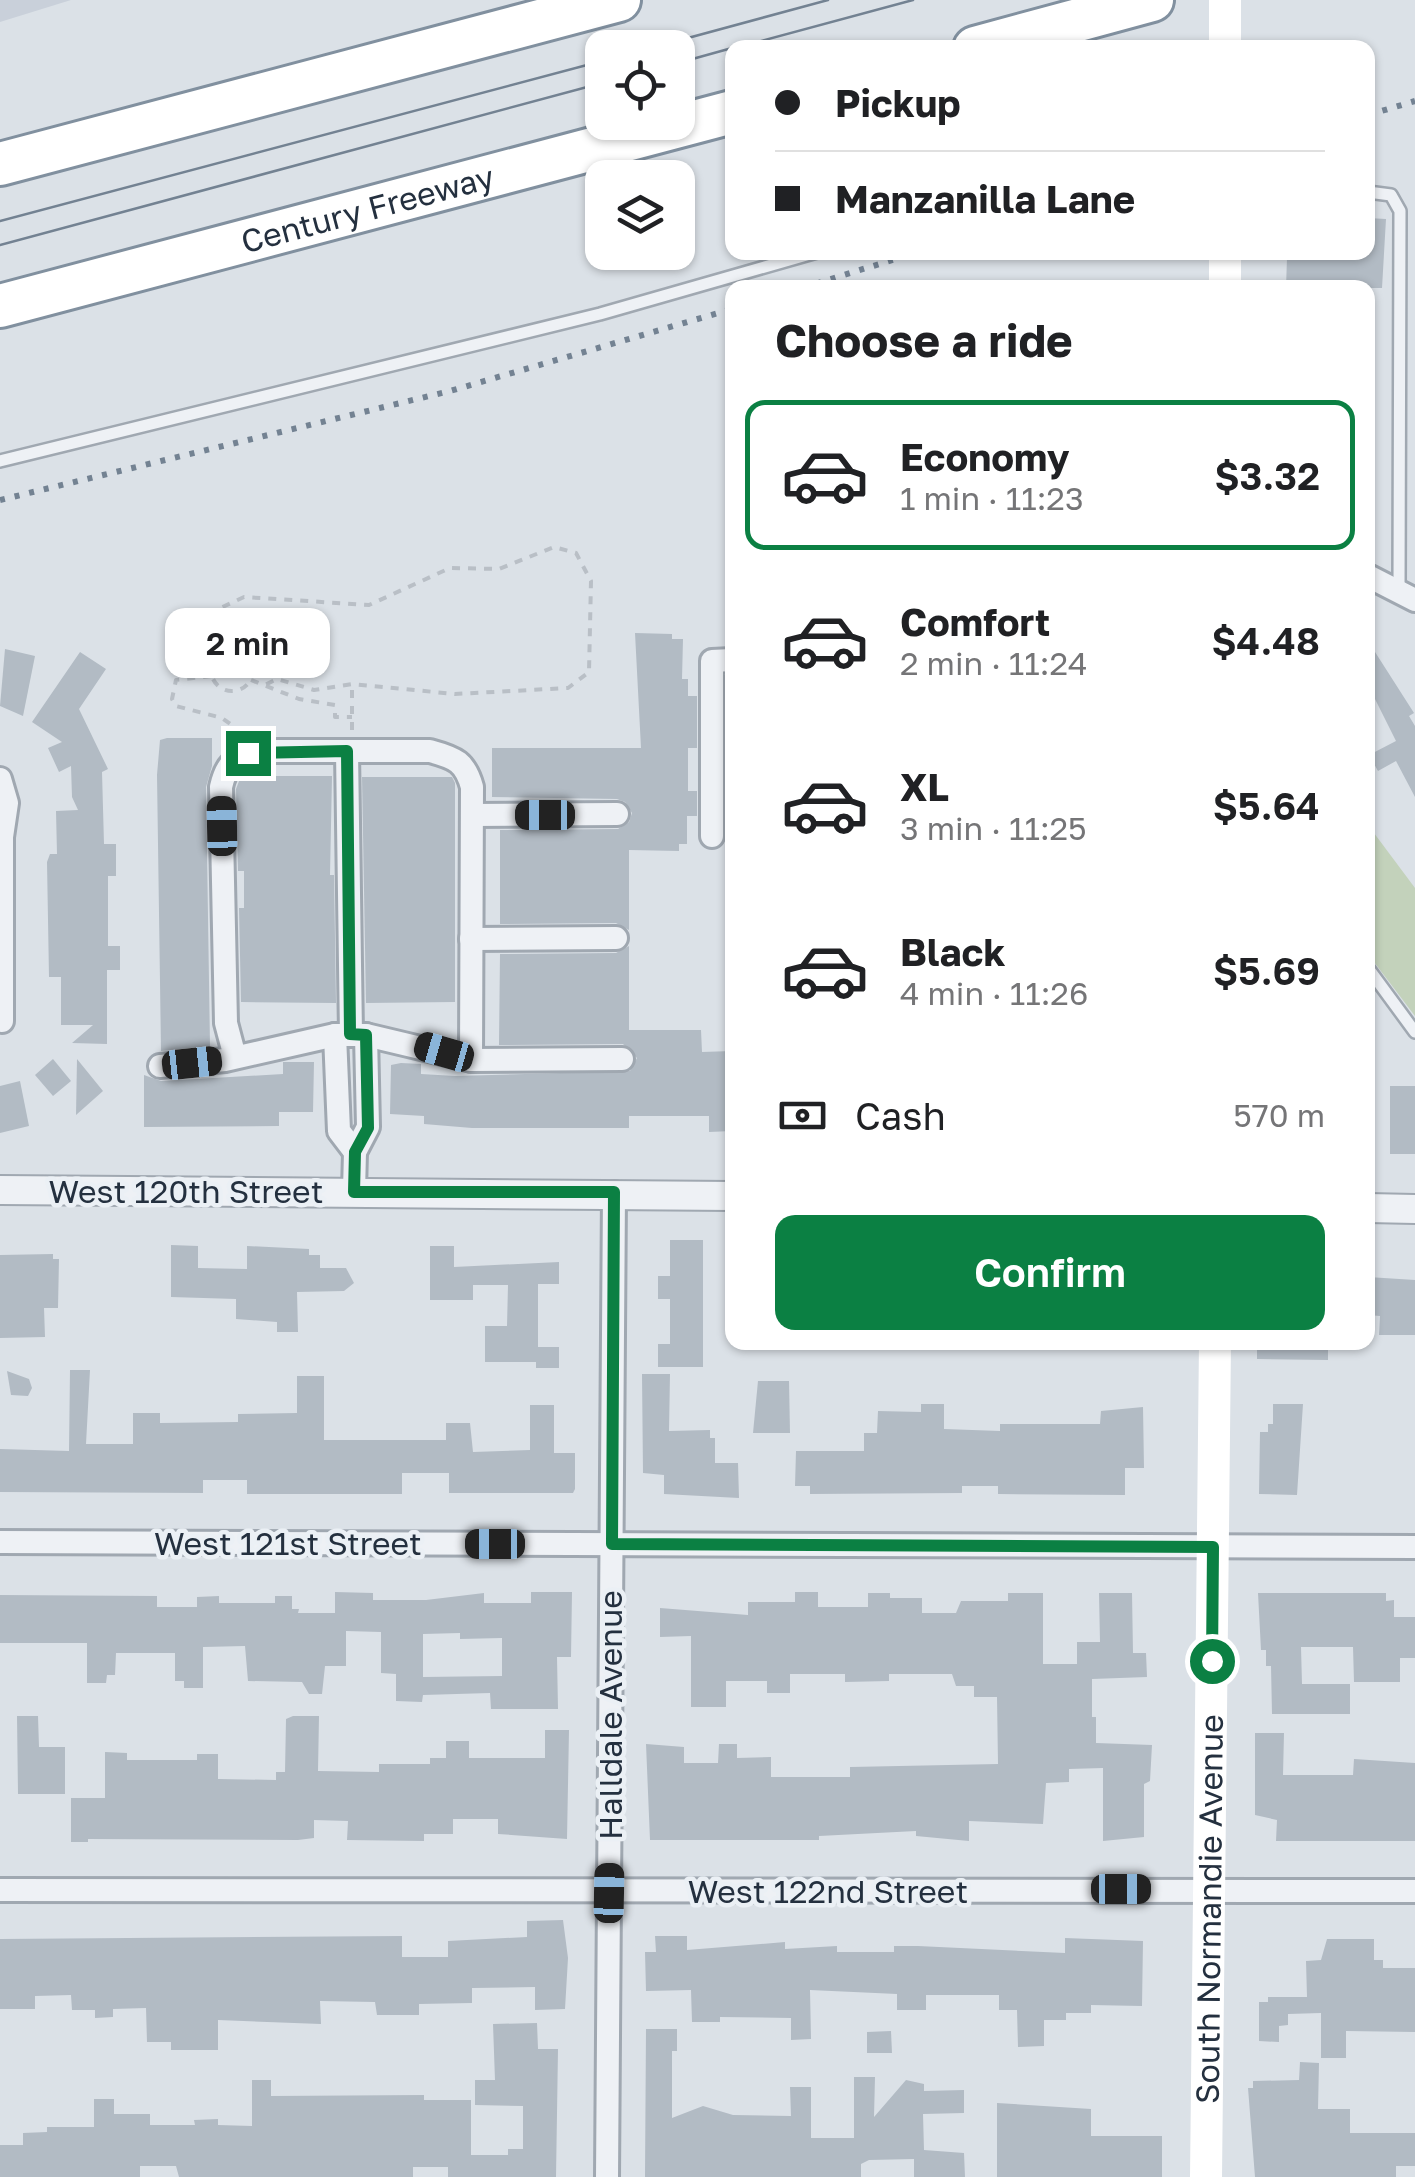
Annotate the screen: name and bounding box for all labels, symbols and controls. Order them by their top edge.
map controls [585,30,695,270]
button: locate [585,30,695,140]
text: Pickup [835,80,961,125]
street label: Century Freeway [237,157,498,260]
button: layers [585,160,695,270]
text: Manzanilla Lane [835,176,1135,221]
text: Choose a ride [775,313,1073,367]
icon: car [780,430,870,520]
text: Economy [900,434,1069,479]
text: $3.32 [1215,453,1320,498]
text: 1 min · 11:23 [900,479,1084,517]
icon: car [780,595,870,685]
text: Comfort [900,599,1050,644]
callout: 2 min [166,608,330,678]
text: $4.48 [1212,618,1320,663]
text: 2 min [206,624,289,662]
text: 2 min · 11:24 [900,644,1087,682]
route end [226,731,271,776]
icon: car [780,760,870,850]
text: XL [900,764,949,809]
text: $5.64 [1213,783,1320,828]
car [206,796,238,856]
car [515,800,575,830]
text: 3 min · 11:25 [900,809,1087,847]
icon: car [780,925,870,1015]
text: Black [900,929,1005,974]
text: $5.69 [1213,948,1320,993]
text: 4 min · 11:26 [900,974,1088,1012]
car [411,1029,477,1075]
car [161,1045,223,1081]
icon: cash [775,1088,830,1143]
text: Cash [855,1093,946,1138]
text: 570 m [1233,1096,1325,1134]
street label: West 120th Street [49,1172,323,1210]
button: Confirm [775,1215,1325,1330]
street label: West 121st Street [154,1524,422,1562]
car [465,1529,525,1559]
street label: Halldale Avenue [591,1590,629,1840]
route start [1190,1639,1235,1684]
street label: South Normandie Avenue [1188,1714,1230,2104]
car [593,1863,625,1923]
street label: West 122nd Street [688,1872,968,1910]
car [1091,1874,1151,1904]

